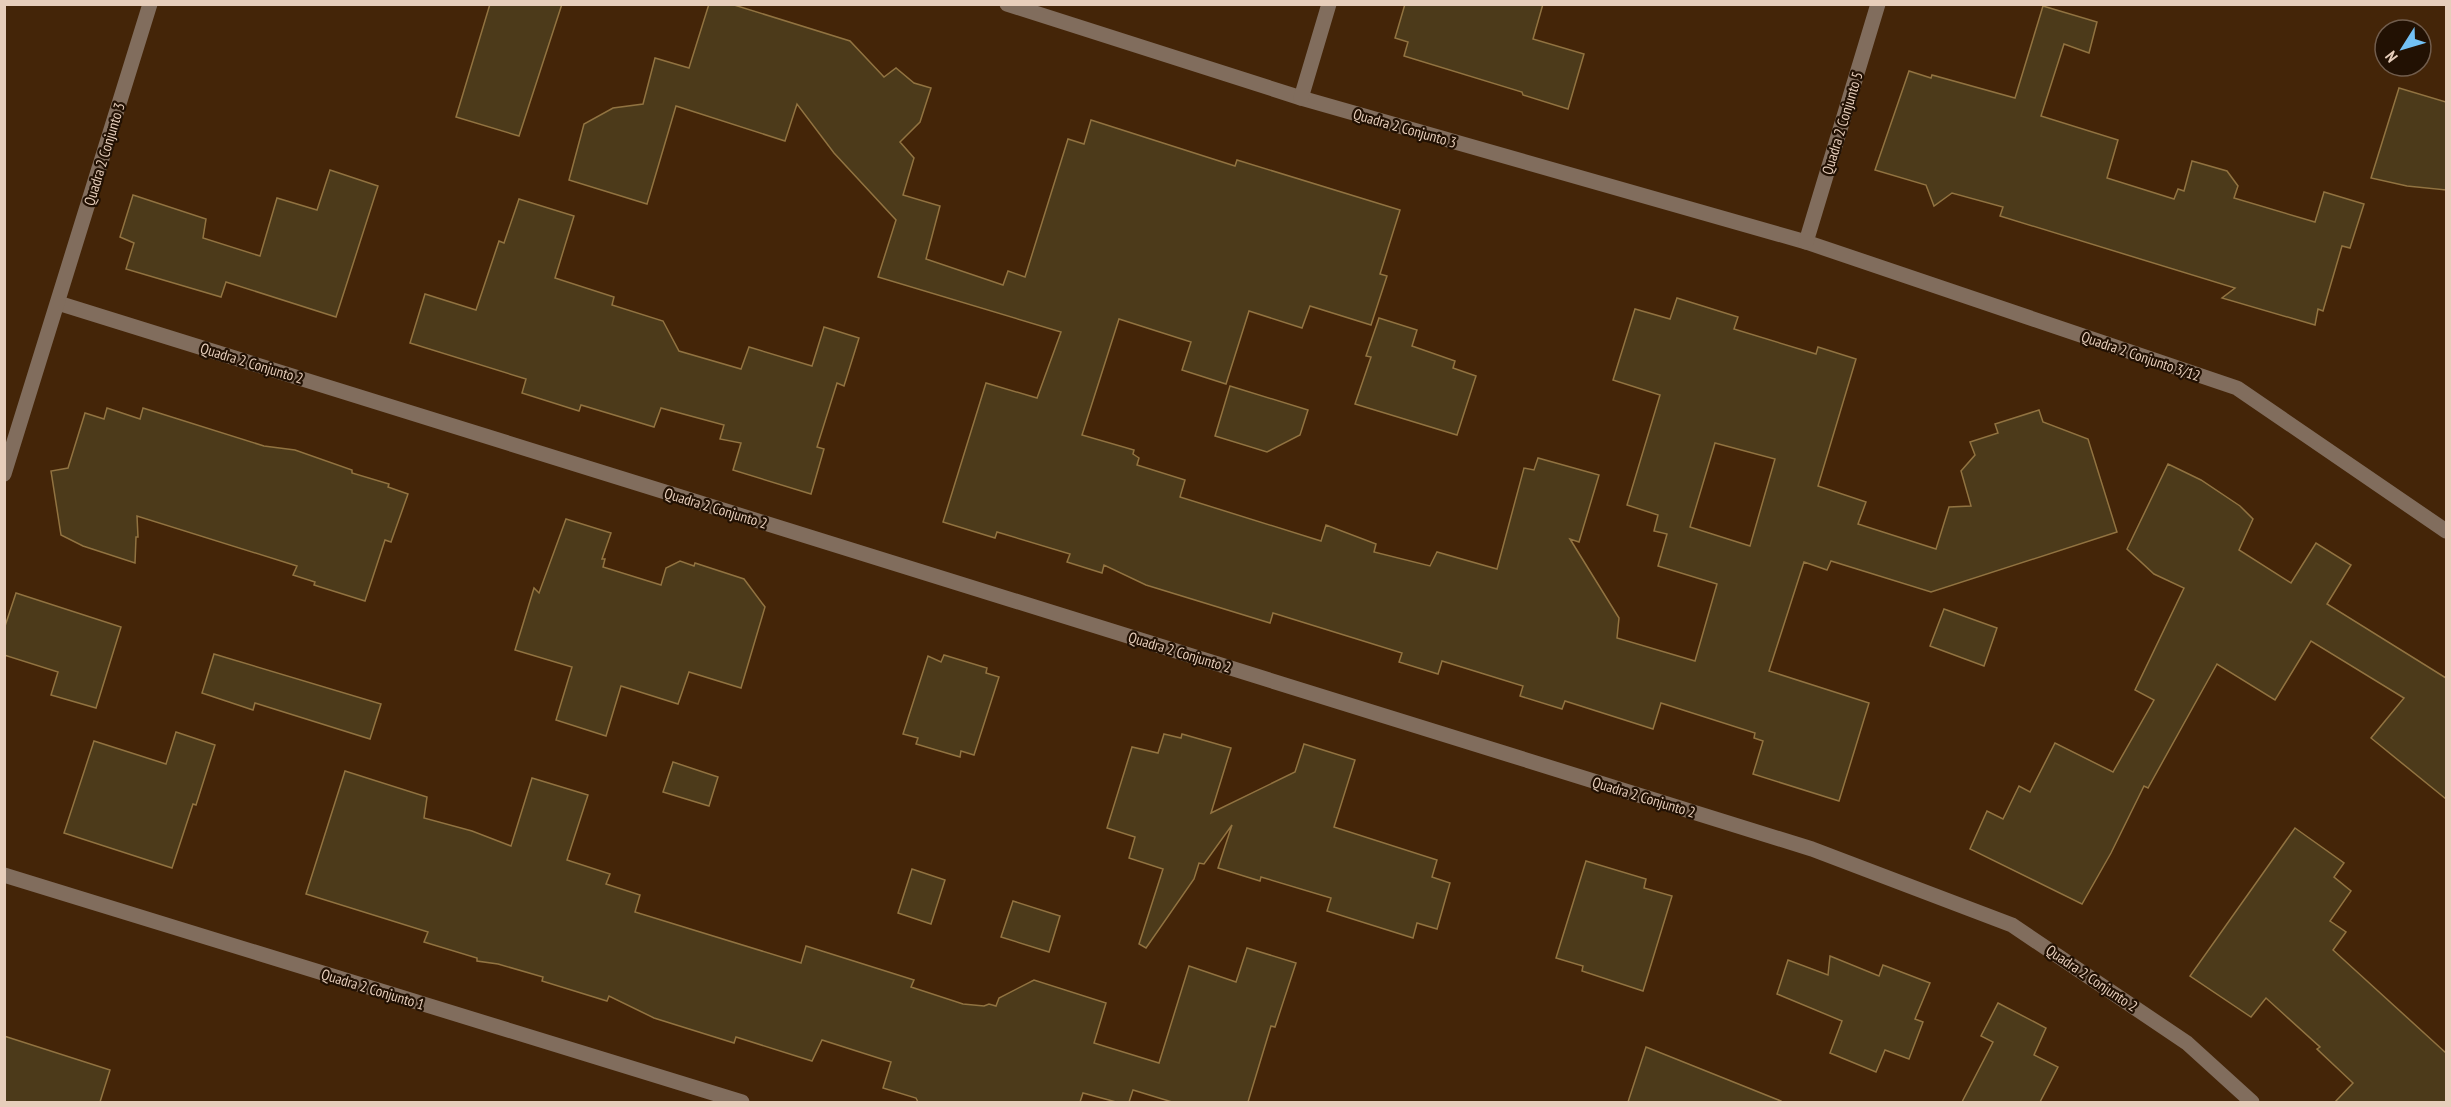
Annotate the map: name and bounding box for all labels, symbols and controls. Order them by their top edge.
north arrow [2373,18,2433,78]
text: N [2380,48,2402,66]
street label: Quadra 2 Conjunto 5 [1817,69,1867,177]
street label: Quadra 2 Conjunto 3 [79,100,129,208]
street label: Quadra 2 Conjunto 3 [1351,104,1459,152]
street label: Quadra 2 Conjunto 3/12 [2079,327,2203,385]
street label: Quadra 2 Conjunto 2 [198,338,306,388]
street label: Quadra 2 Conjunto 2 [662,483,770,533]
street label: Quadra 2 Conjunto 2 [1126,627,1234,677]
street label: Quadra 2 Conjunto 2 [1590,772,1698,822]
street label: Quadra 2 Conjunto 2 [2042,940,2142,1016]
street label: Quadra 2 Conjunto 1 [319,964,427,1014]

